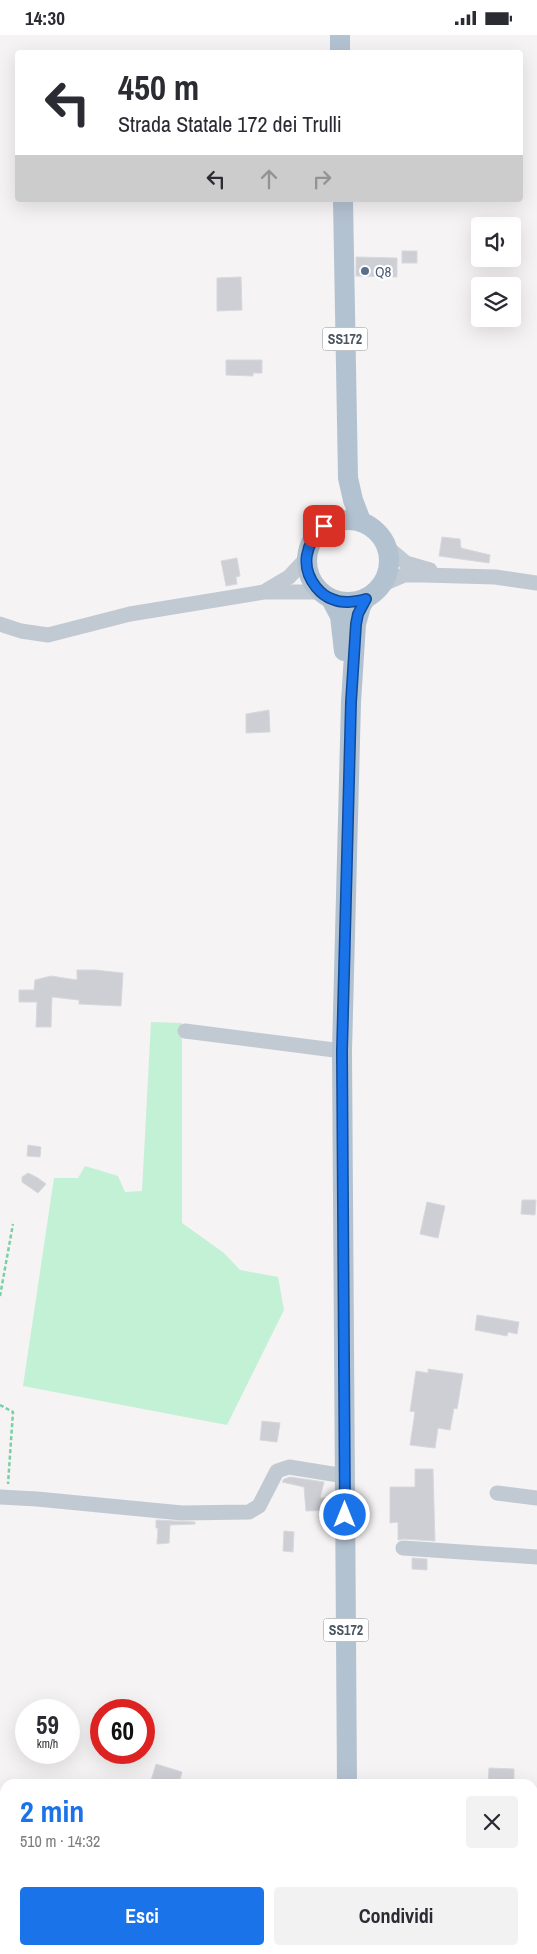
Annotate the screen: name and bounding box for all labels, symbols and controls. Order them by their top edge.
text: 14:30 [25,5,65,31]
text: 450 m [118,64,199,111]
icon: left [35,70,100,135]
text: Strada Statale 172 dei Trulli [118,109,342,139]
icon: left [202,165,230,193]
icon: ahead [255,165,283,193]
icon: right [308,165,336,193]
map controls [471,217,521,327]
button: sound [471,217,521,267]
place label: Q8 [375,261,392,282]
marker: Q8 [359,265,371,277]
button: layers [471,277,521,327]
road number: SS172 [322,327,368,351]
pin [303,505,345,547]
icon: arrive [310,512,338,540]
position arrow [318,1488,370,1540]
road number: SS172 [324,1619,368,1641]
speed limit sign: 60 [90,1699,155,1764]
text: 59 [36,1708,59,1742]
text: km/h [37,1736,58,1752]
text: 2 min [20,1791,84,1831]
button: close [466,1796,518,1848]
text: 510 m · 14:32 [20,1830,100,1852]
button: Esci [20,1887,264,1945]
button: Condividi [274,1887,518,1945]

